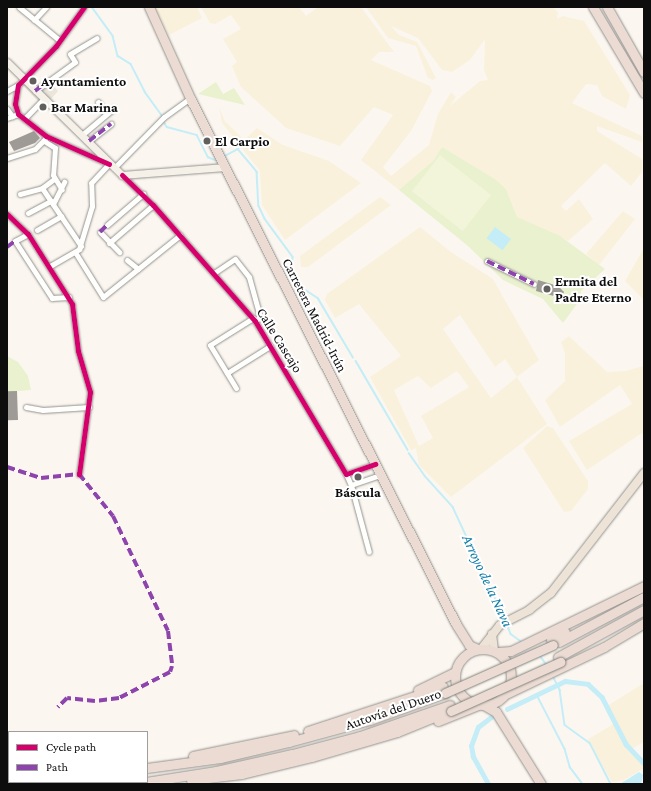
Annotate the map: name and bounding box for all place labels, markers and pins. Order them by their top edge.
place label: Ayuntamiento [41,73,126,89]
marker: Ayuntamiento [28,76,38,86]
place label: Bar Marina [51,99,118,115]
marker: Bar Marina [38,102,48,112]
place label: El Carpio [215,133,270,149]
marker: El Carpio [202,136,212,146]
place label: Ermita del Padre Eterno [555,273,632,306]
marker: Ermita del Padre Eterno [542,284,552,294]
marker: Báscula [353,472,363,482]
place label: Báscula [335,484,381,500]

